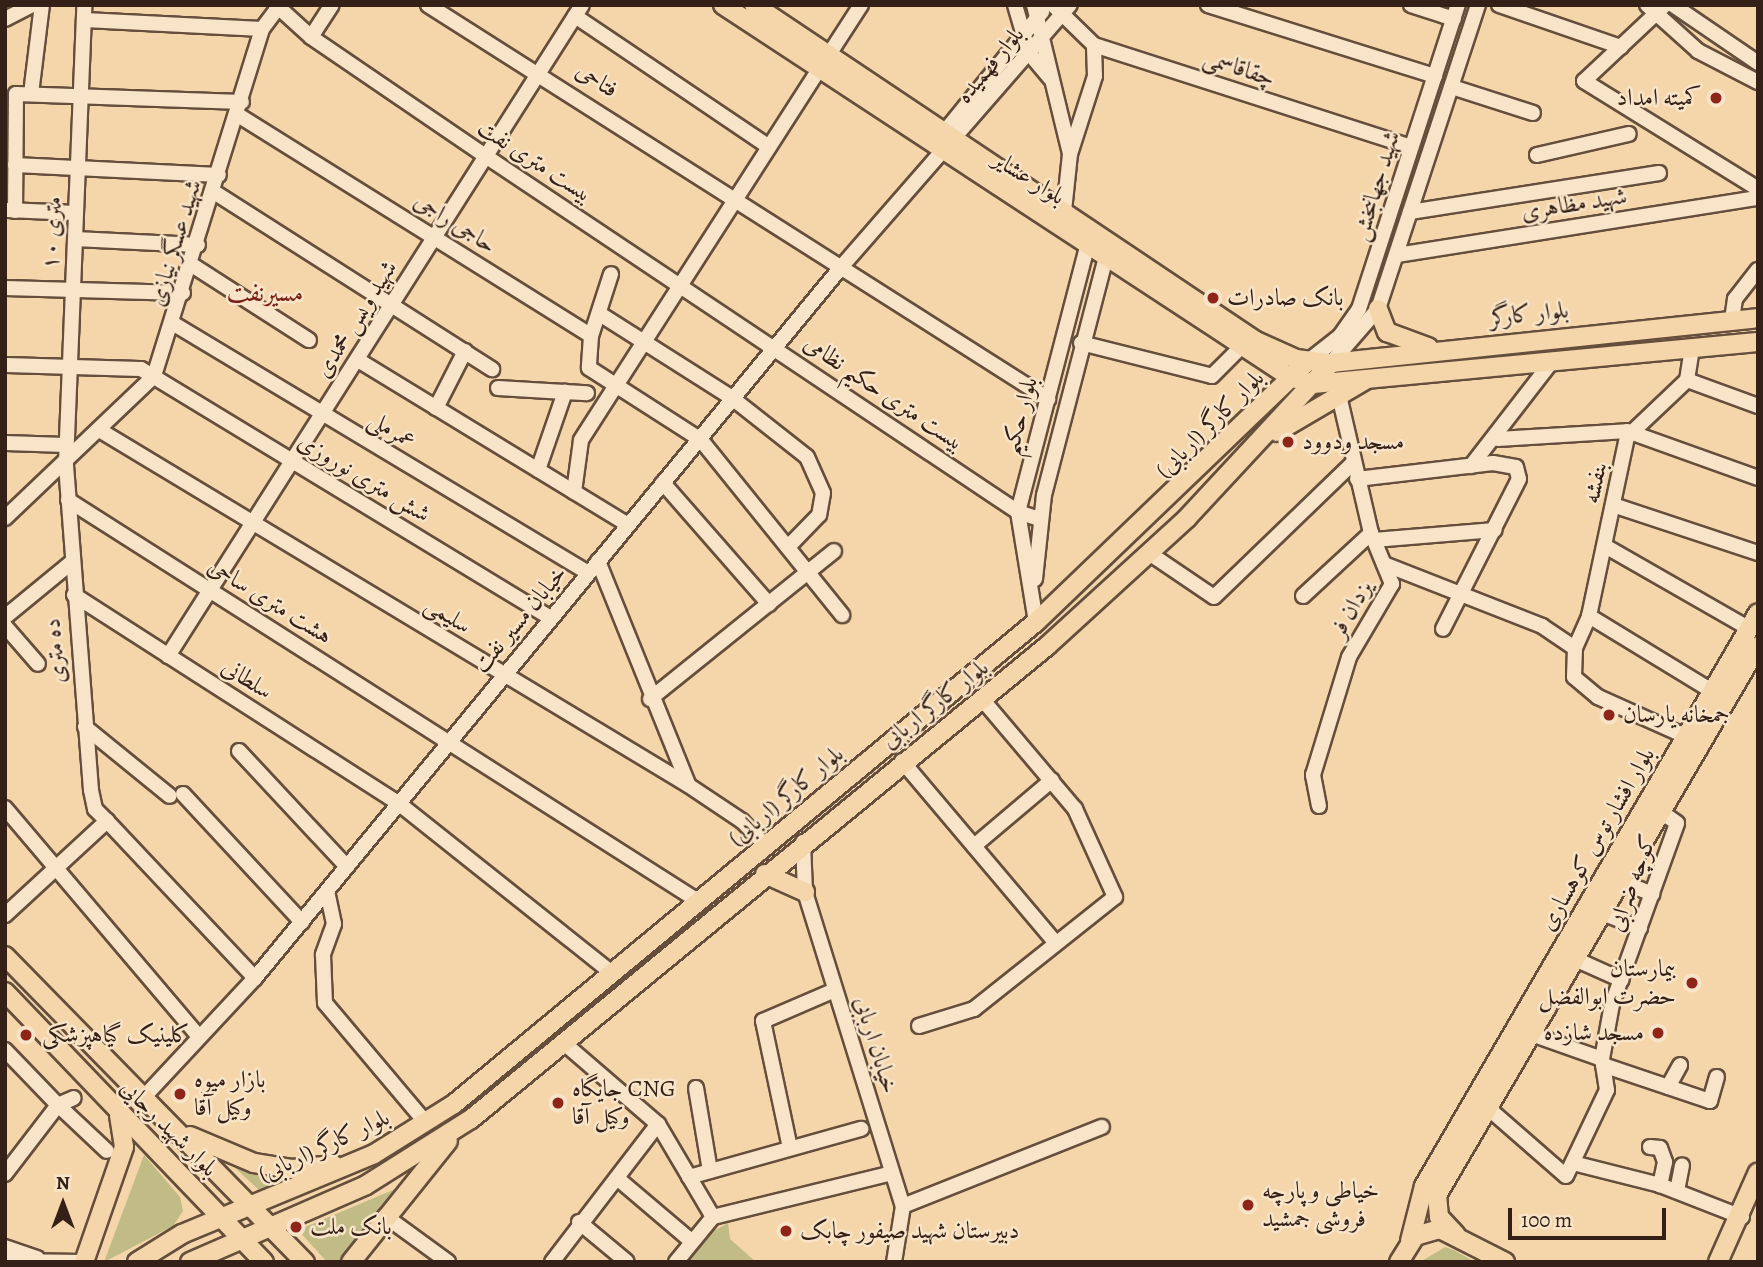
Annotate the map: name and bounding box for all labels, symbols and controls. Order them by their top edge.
street label: بلوار فهمیده [950,21,1030,109]
street label: چقاقاسمی [1200,43,1278,93]
street label: فتاحی [570,56,624,104]
place label: کمیته امداد [1616,84,1702,112]
marker: کمیته امداد [1708,90,1724,106]
street label: بیست متری نفت [472,113,598,209]
street label: شهید جهانبخش [1346,127,1406,245]
street label: بلوار عشایر [988,145,1070,211]
street label: شهید عسگر نیازی [142,176,208,310]
street label: شهید مظاهری [1519,181,1629,227]
street label: حاجی راجی [408,186,502,260]
street label: ۱۰ متری [36,195,68,271]
street label: شهید ویس محمدی [309,255,403,383]
district label: مسیرنفت [227,277,303,309]
place label: بانک صادرات [1227,284,1344,312]
marker: بانک صادرات [1205,290,1221,306]
street label: بلوار کارگر [1488,296,1570,332]
street label: بیست متری حکیم نظامی [798,329,970,457]
street label: بلوار کارگر (اربابی) [1150,364,1270,484]
street label: بلوار حکیم [996,374,1044,458]
street label: عمرملی [363,405,421,455]
street label: شش متری نوروزی [292,427,436,529]
place label: مسجد ودوود [1302,428,1404,456]
marker: مسجد ودوود [1280,434,1296,450]
street label: بنفشه [1577,460,1613,506]
street label: هشت متری ساحی [202,551,338,651]
street label: خیابان مسیر نفت [467,559,573,679]
street label: یزدان فر [1323,575,1379,643]
street label: سلیمی [419,590,477,640]
street label: ده متری [38,617,72,685]
street label: سلطانی [216,652,278,706]
street label: بلوار کارگر اربابی [876,653,994,755]
place label: جمخانه یارسان [1623,701,1730,729]
marker: جمخانه یارسان [1601,707,1617,723]
street label: بلوار کارگر (اربابی) [723,739,849,853]
street label: بلوار افشار توس کوهساری [1533,742,1661,936]
street label: کوچه ضرابی [1601,830,1663,936]
place label: بیمارستان حضرت ابوالفضل [1538,955,1676,1011]
marker: بیمارستان حضرت ابوالفضل [1682,973,1702,993]
street label: خیابان اربابی [848,993,904,1097]
place label: مسجد شازده [1544,1019,1644,1047]
place label: کلینیک گیاهپزشکی [42,1021,190,1049]
marker: کلینیک گیاهپزشکی [16,1025,36,1045]
marker: مسجد شازده [1650,1025,1666,1041]
place label: بازار میوه وکیل آقا [194,1066,265,1122]
street label: بلوار شهید رجایی [114,1073,224,1183]
place label: جایگاه CNG وکیل آقا [572,1075,676,1131]
marker: بازار میوه وکیل آقا [172,1086,188,1102]
marker: جایگاه CNG وکیل آقا [550,1095,566,1111]
street label: بلوار کارگر (اربابی) [254,1103,394,1189]
north arrow [28,1169,98,1239]
text: N [56,1170,70,1196]
place label: خیاطی ‌‌و‌ پارچه فروشی جمشید [1262,1177,1379,1233]
scale bar [1511,1194,1668,1238]
marker: خیاطی ‌‌و‌ پارچه فروشی جمشید [1240,1197,1256,1213]
text: 100 m [1521,1206,1572,1234]
place label: بانک ملت [310,1213,392,1241]
place label: دبیرستان شهید صیفور چابک [800,1217,1019,1245]
marker: بانک ملت [288,1219,304,1235]
marker: دبیرستان شهید صیفور چابک [778,1223,794,1239]

